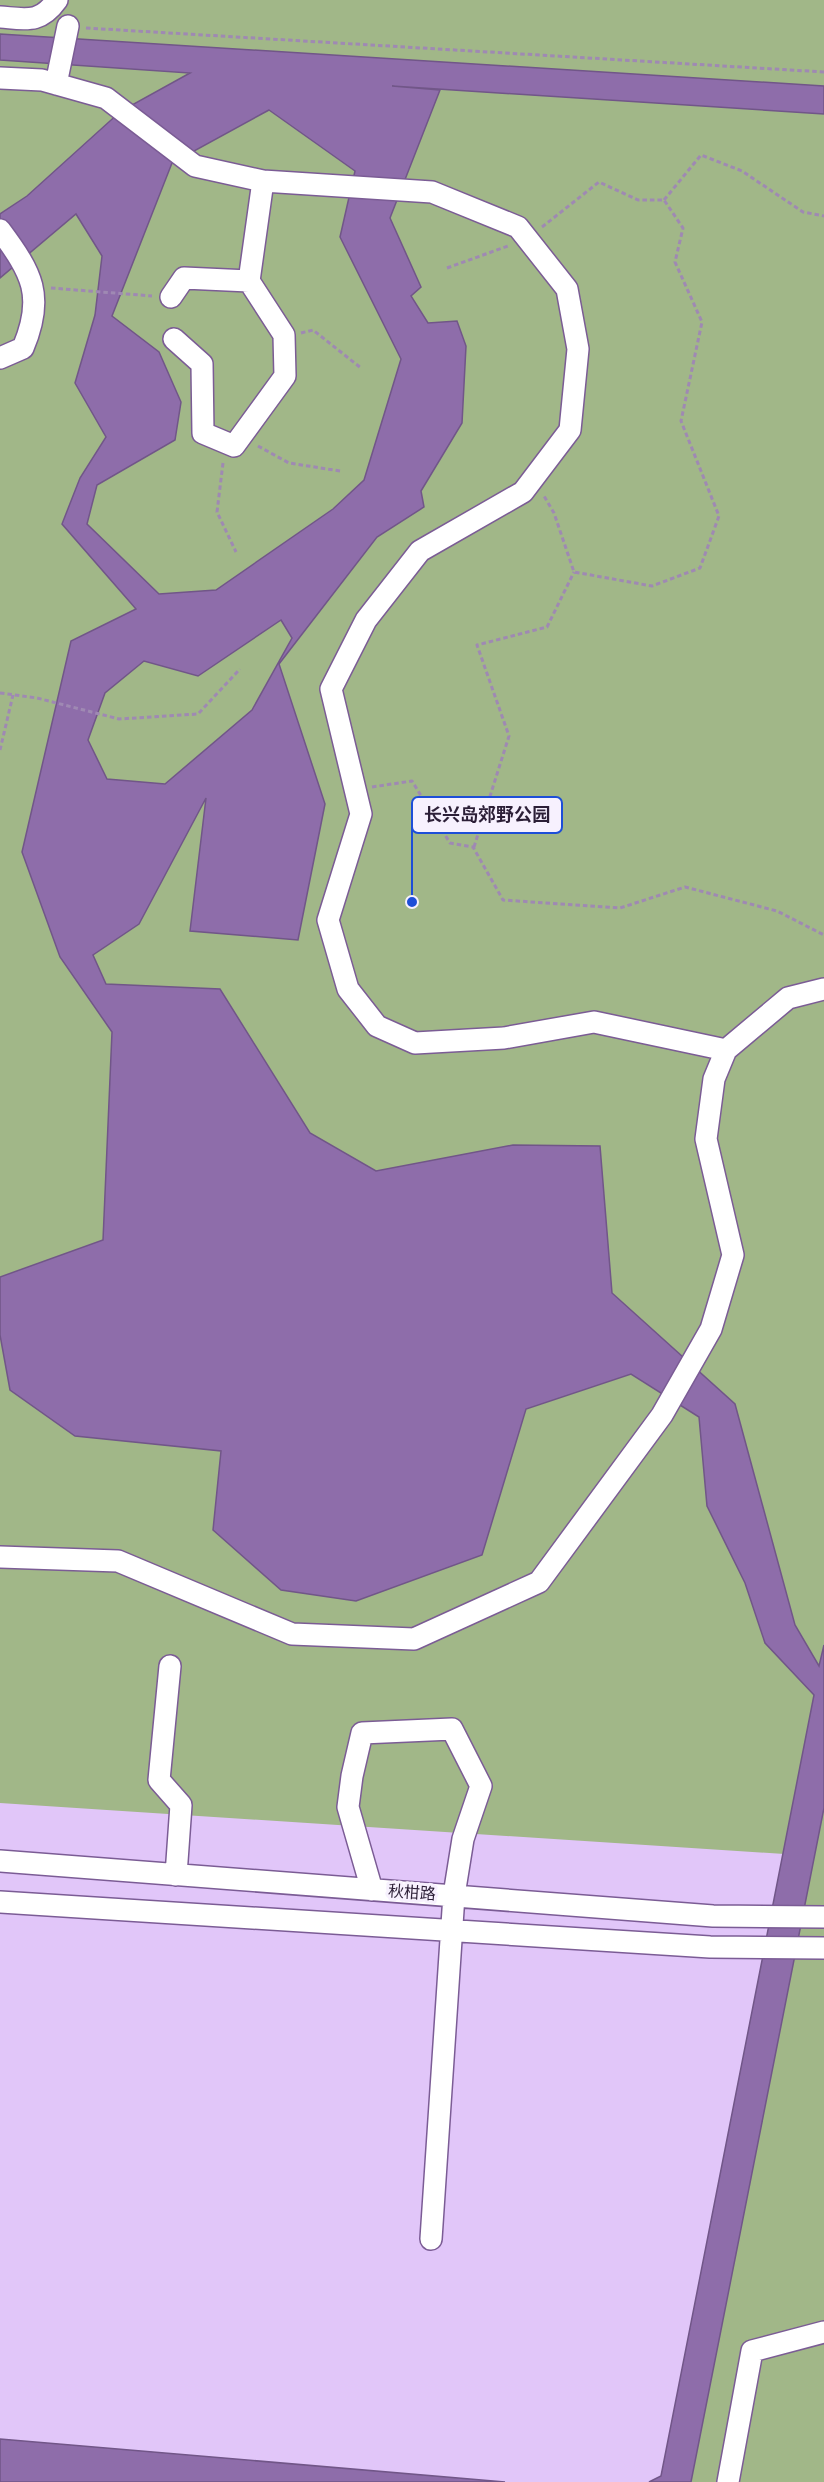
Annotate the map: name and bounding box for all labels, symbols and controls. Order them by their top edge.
callout: 长兴岛郊野公园 [412,797,562,833]
text: 长兴岛郊野公园 [424,803,550,826]
street label: 秋柑路 [387,1880,437,1904]

